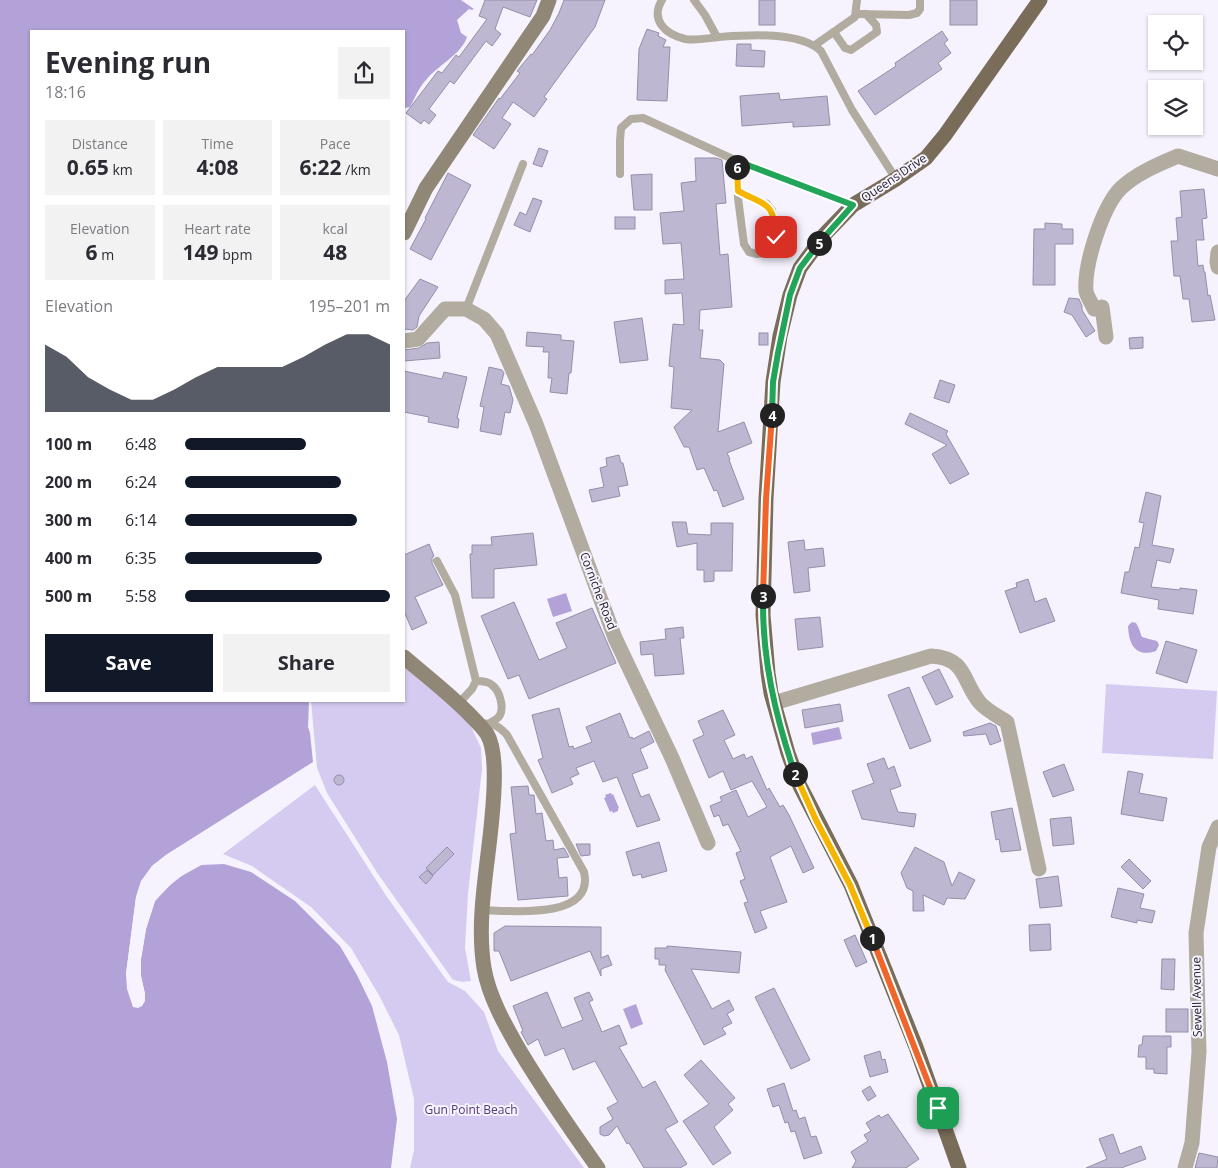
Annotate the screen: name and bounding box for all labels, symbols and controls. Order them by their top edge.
map controls [1148,15,1203,135]
button: locate [1148,15,1203,70]
text: Evening run [45,43,211,81]
button: share [338,47,390,99]
button: layers [1148,80,1203,135]
text: 18:16 [45,81,86,103]
text: Distance [72,134,128,153]
text: Time [201,134,234,153]
text: Pace [320,134,351,153]
street label: Queens Drive [858,149,930,206]
text: 0.65 [67,153,109,181]
text: 4:08 [196,153,239,181]
text: 6:22 [300,153,342,181]
pin: 6 [724,154,750,180]
text: 6 [733,158,742,177]
text: km [109,160,133,179]
text: /km [342,160,371,179]
pin [755,216,797,258]
text: Elevation [70,219,130,238]
text: Heart rate [184,219,251,238]
text: kcal [322,219,348,238]
icon: check [762,223,790,251]
pin: 5 [806,230,832,256]
text: 5 [815,234,824,253]
text: 6 [86,238,98,266]
text: 149 [183,238,219,266]
text: 48 [323,238,347,266]
text: m [98,245,114,264]
text: bpm [219,245,252,264]
text: Elevation [45,295,113,317]
text: 195–201 m [308,295,390,317]
pin: 4 [760,402,784,428]
text: 4 [768,406,777,425]
text: 100 m [45,433,92,455]
text: 6:48 [125,433,157,455]
text: 200 m [45,471,92,493]
text: 6:24 [125,471,157,493]
text: 300 m [45,509,92,531]
text: 6:14 [125,509,157,531]
text: 400 m [45,547,92,569]
text: 6:35 [125,547,157,569]
street label: Corniche Road [576,550,621,632]
pin: 3 [750,584,776,608]
text: 500 m [45,585,92,607]
text: 5:58 [125,585,157,607]
text: 3 [759,587,768,606]
button: Save [45,634,213,692]
button: Share [223,634,390,692]
pin: 2 [782,762,808,786]
text: 2 [791,765,800,784]
pin: 1 [860,926,884,950]
text: 1 [868,929,877,948]
street label: Sewell Avenue [1187,956,1206,1037]
pin [917,1087,959,1129]
icon: arrive [924,1094,952,1122]
park label: Gun Point Beach [424,1101,518,1118]

